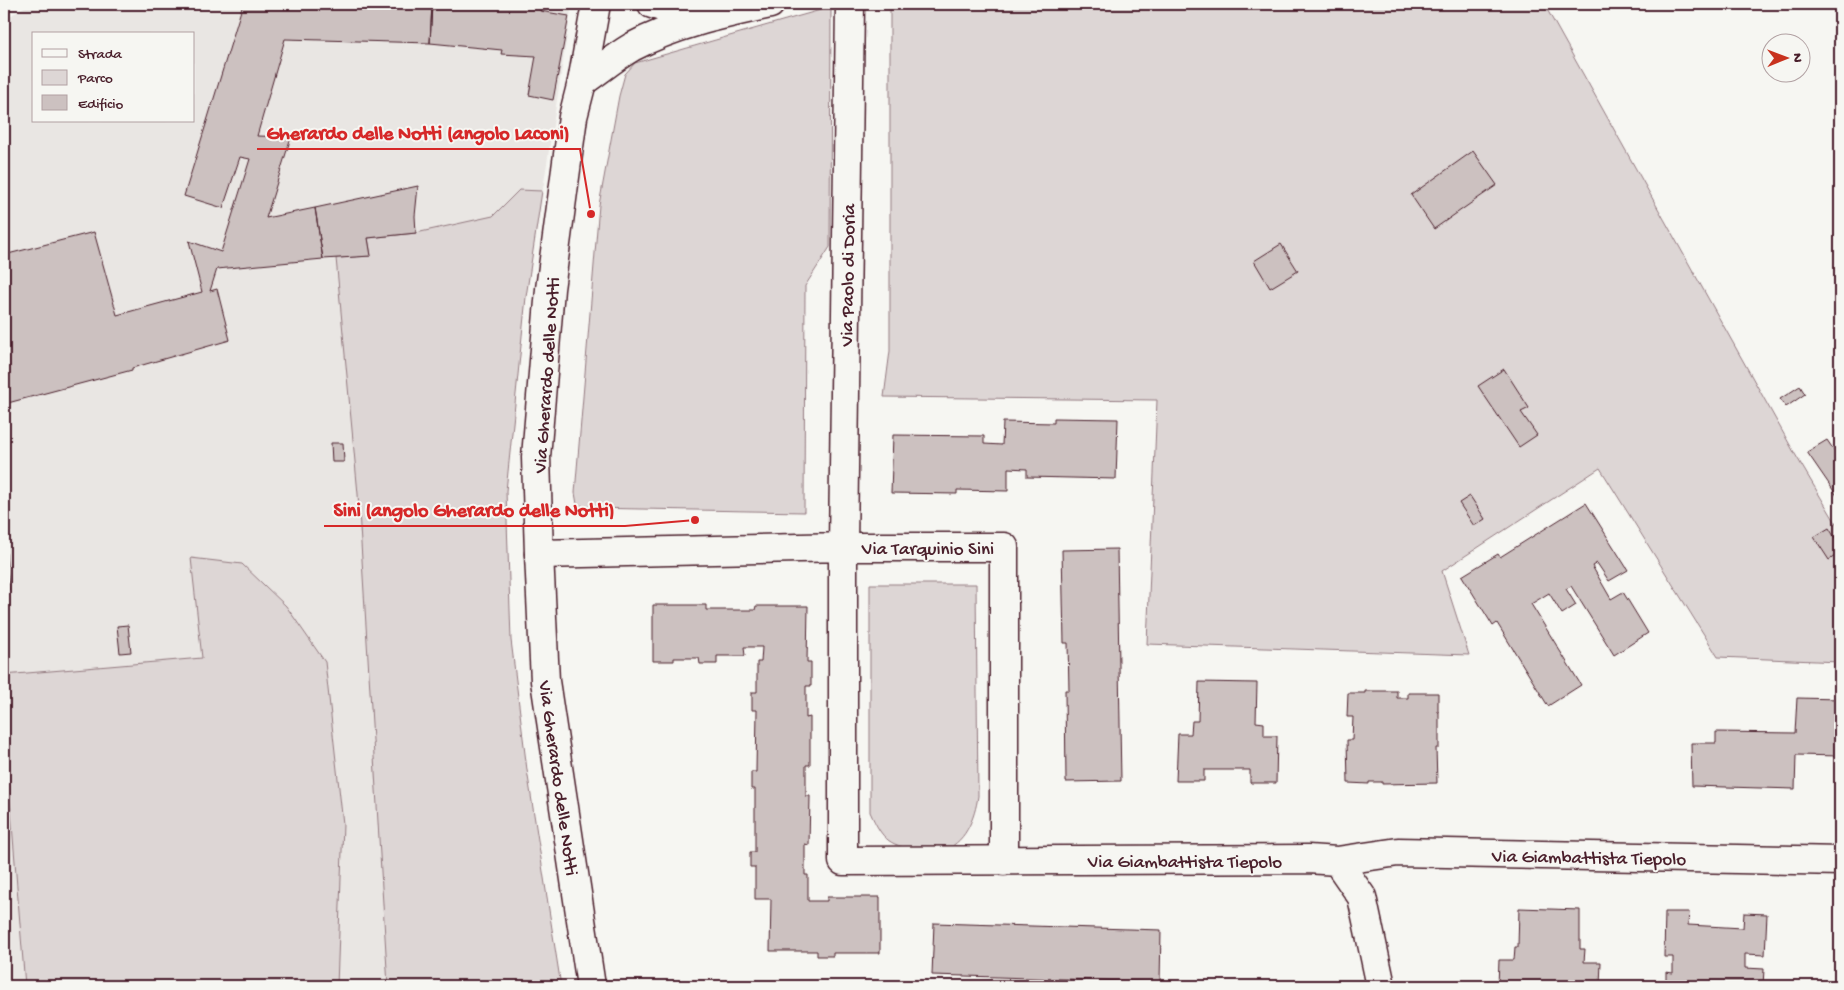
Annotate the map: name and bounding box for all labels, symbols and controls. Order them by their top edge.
legend [32,32,195,122]
north arrow [1762,32,1812,82]
text: Strada [78,46,123,64]
text: N [1788,53,1805,63]
text: Parco [77,70,113,88]
text: Edificio [78,96,124,114]
callout: Gherardo delle Notti (angolo Laconi) [257,114,580,149]
text: Gherardo delle Notti (angolo Laconi) [266,124,570,147]
street label: Via Paolo di Doria [837,202,862,348]
street label: Via Gherardo delle Notti [530,276,567,475]
callout: Sini (angolo Gherardo delle Notti) [324,491,625,526]
text: Sini (angolo Gherardo delle Notti) [333,501,615,524]
street label: Via Tarquinio Sini [861,539,994,562]
street label: Via Gherardo delle Notti [531,678,582,878]
street label: Via Giambattista Tiepolo [1491,846,1686,873]
street label: Via Giambattista Tiepolo [1087,852,1282,875]

